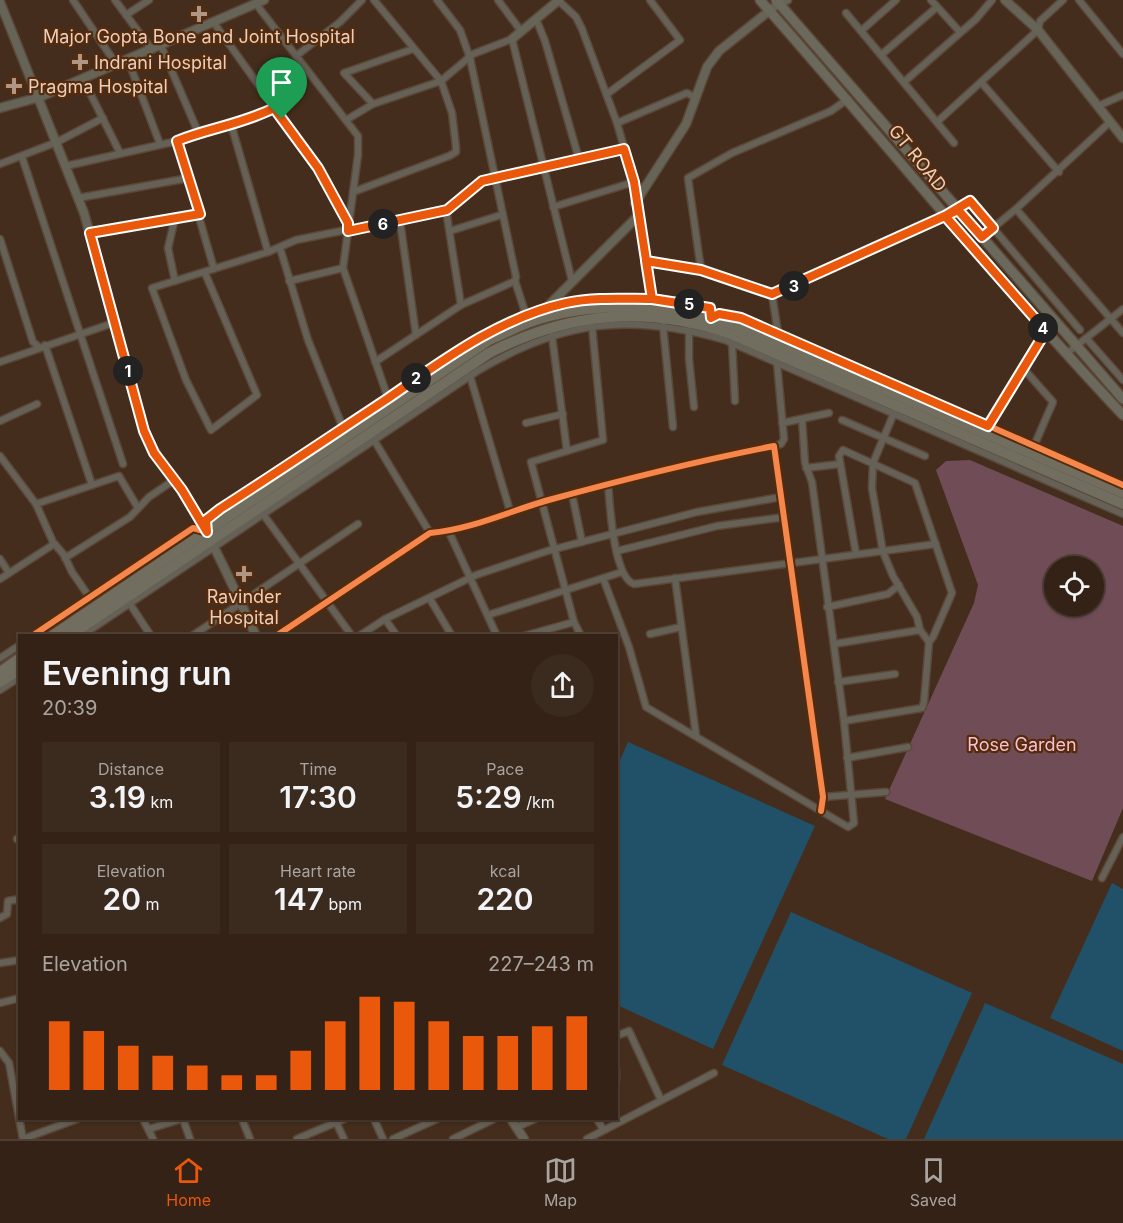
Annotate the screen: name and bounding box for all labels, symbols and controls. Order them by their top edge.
marker: Major Gopta Bone and Joint Hospital [190,5,208,23]
place label: Major Gopta Bone and Joint Hospital [43,26,355,47]
place label: Indrani Hospital [94,52,227,73]
marker: Indrani Hospital [71,53,89,71]
pin [256,57,307,119]
icon: arrive [265,66,298,99]
place label: Pragma Hospital [28,76,168,97]
marker: Pragma Hospital [5,77,23,95]
street label: GT ROAD [885,120,951,196]
pin: 6 [368,209,398,239]
text: 6 [378,214,388,234]
pin: 3 [779,271,809,301]
text: 3 [789,276,799,296]
pin: 5 [674,289,704,319]
text: 5 [684,294,694,314]
pin: 4 [1028,313,1058,343]
text: 4 [1038,318,1048,338]
pin: 1 [113,356,143,386]
text: 1 [125,361,131,381]
pin: 2 [401,363,431,393]
text: 2 [411,368,421,388]
map controls [1044,556,1104,616]
button: locate [1044,556,1104,616]
marker: Ravinder Hospital [235,565,253,583]
place label: Ravinder Hospital [207,586,282,628]
text: Evening run [42,653,232,693]
button: share [531,654,594,717]
text: 20:39 [42,696,97,720]
park label: Rose Garden [967,734,1077,755]
text: Distance [98,759,164,779]
text: Time [299,759,337,779]
text: Pace [486,759,524,779]
text: 3.19 [89,779,146,815]
text: 17:30 [279,779,357,815]
text: 5:29 [455,779,522,815]
text: km [146,792,173,812]
text: /km [522,792,555,812]
text: Elevation [97,861,165,881]
text: Heart rate [280,861,356,881]
text: kcal [490,861,520,881]
text: 20 [103,881,141,917]
text: 147 [274,881,324,917]
text: 220 [476,881,534,917]
text: m [141,894,160,914]
text: bpm [324,894,362,914]
text: Elevation [42,952,128,976]
text: 227–243 m [488,952,594,976]
tab: Home [166,1154,211,1210]
tab: Map [544,1154,577,1210]
tab: Saved [910,1154,957,1210]

